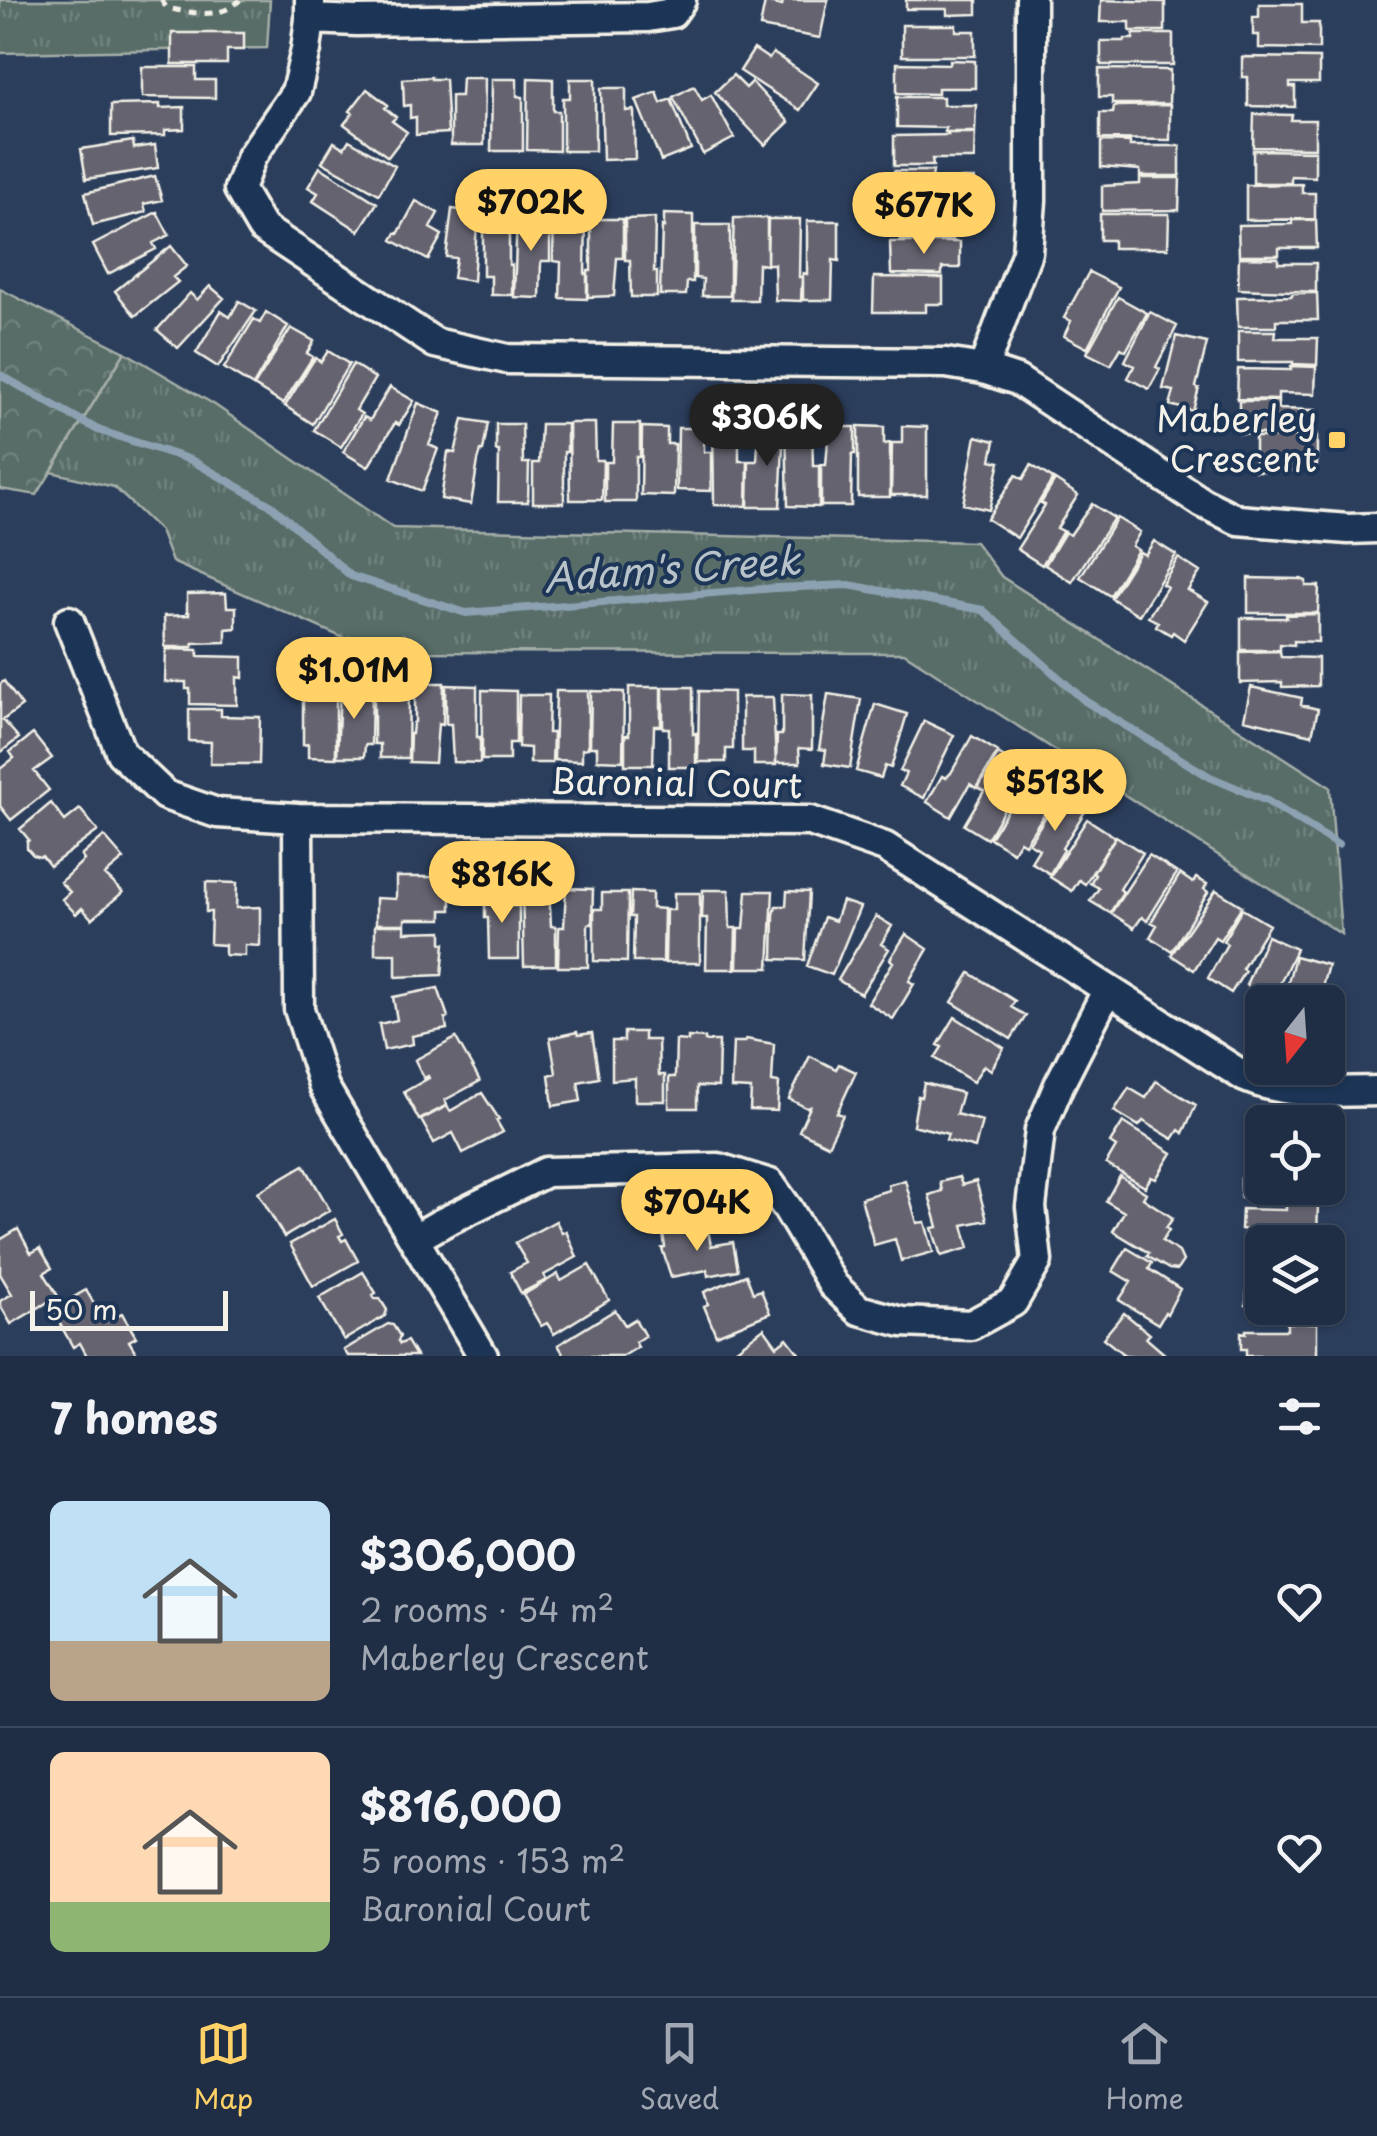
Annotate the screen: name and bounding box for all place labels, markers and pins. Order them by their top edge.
pin: $702K [461,169,601,254]
pin: $677K [854,172,994,257]
pin: $306K [697,384,837,469]
place label: Maberley Crescent [1156,391,1317,484]
marker: Maberley Crescent [1326,429,1348,451]
pin: $1.01M [273,637,435,722]
pin: $513K [985,749,1125,834]
pin: $816K [432,841,572,926]
pin: $704K [627,1169,767,1254]

